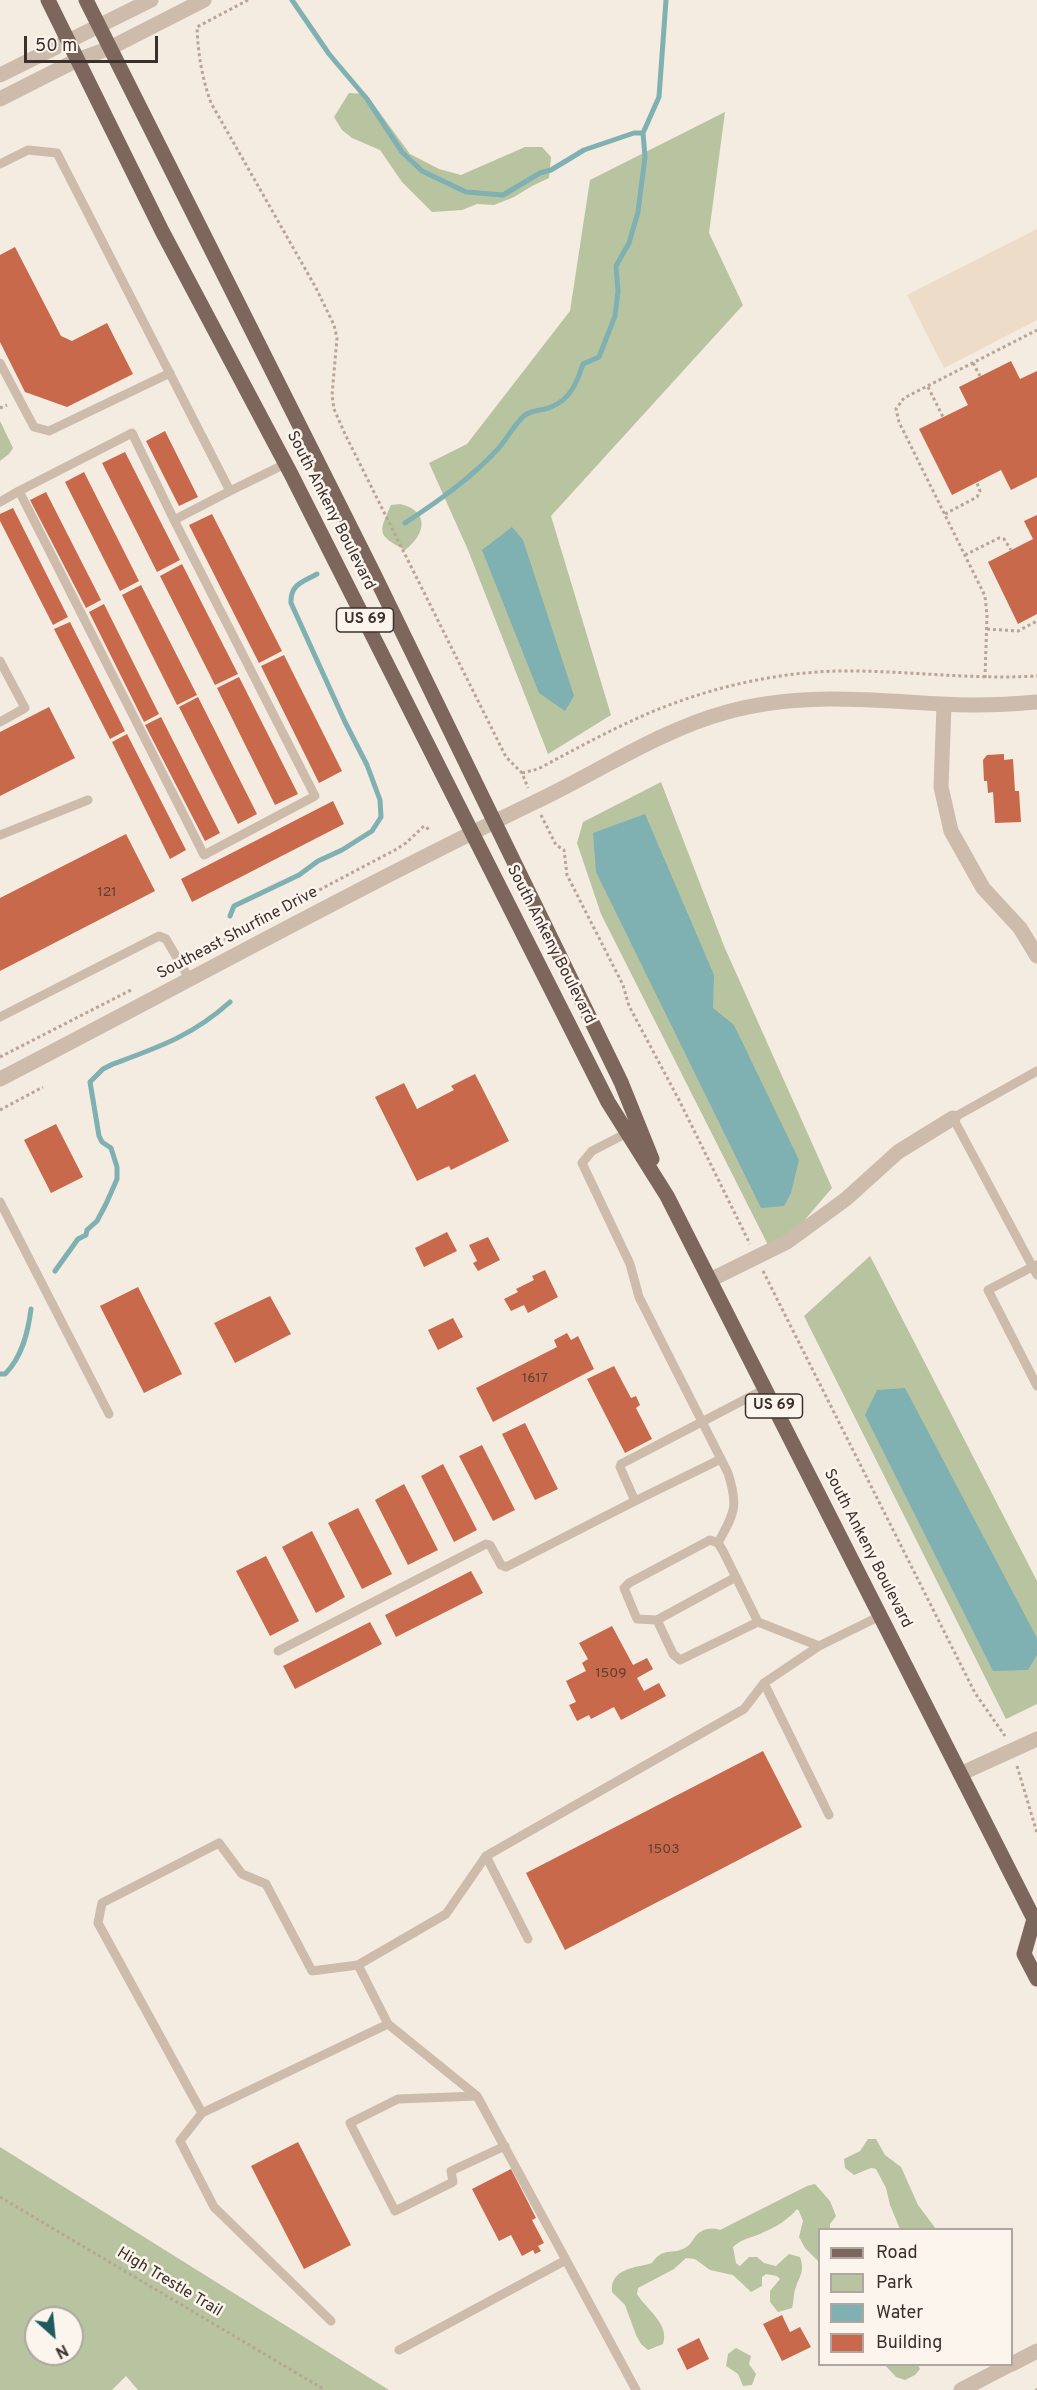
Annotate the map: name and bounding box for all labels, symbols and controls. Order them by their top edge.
scale bar [27,24,160,62]
text: 50 m [35,35,77,58]
street label: South Ankeny Boulevard [282,428,378,594]
road number: US 69 [336,608,394,632]
street label: South Ankeny Boulevard [502,862,598,1028]
street label: Southeast Shurfine Drive [154,883,322,985]
house number: 121 [97,885,117,901]
house number: 1617 [522,1371,548,1387]
road number: US 69 [746,1394,802,1418]
street label: South Ankeny Boulevard [819,1466,915,1632]
house number: 1509 [595,1666,627,1682]
house number: 1503 [648,1842,680,1858]
legend [818,2228,1013,2366]
text: Road [876,2242,918,2265]
street label: High Trestle Trail [113,2244,225,2322]
text: Park [876,2272,913,2295]
text: Water [876,2302,923,2325]
north arrow [24,2306,84,2366]
text: Building [876,2332,942,2355]
text: N [52,2339,71,2362]

